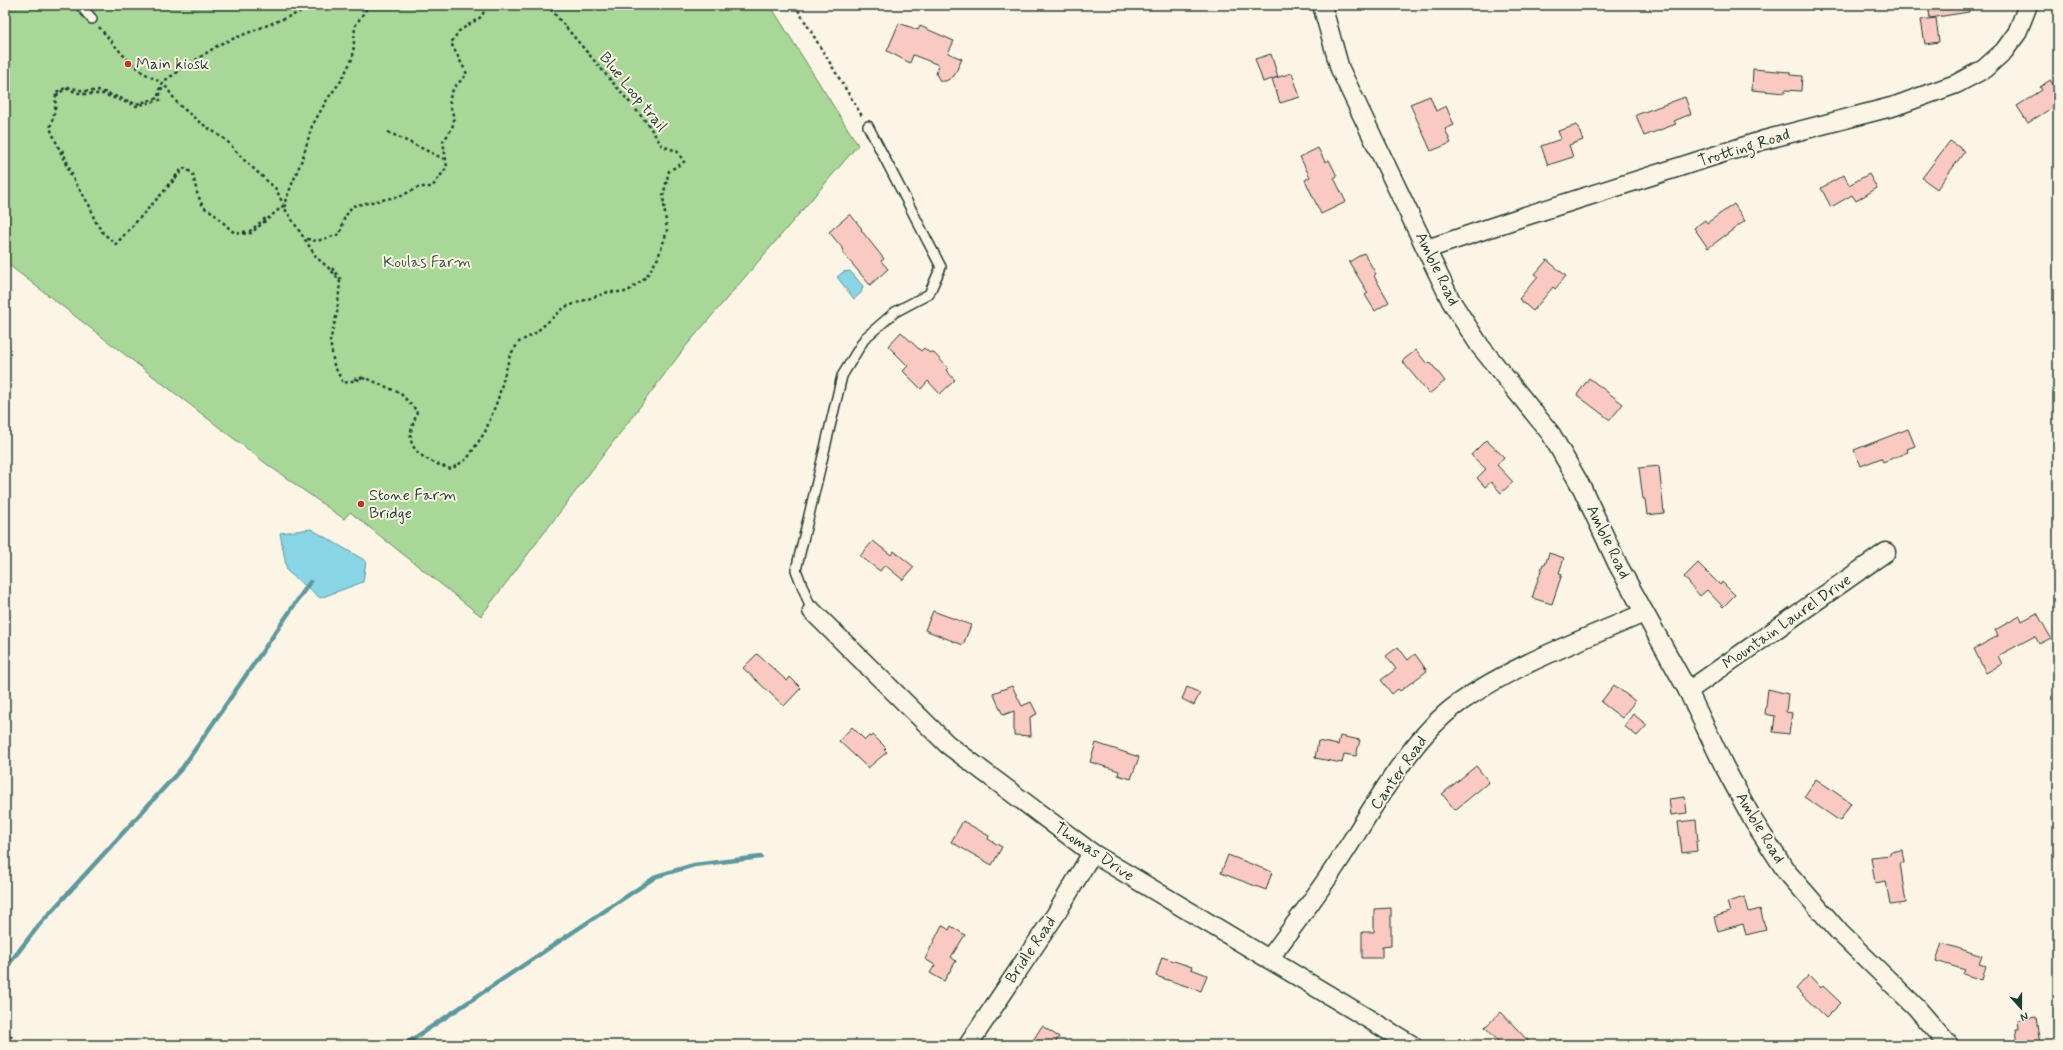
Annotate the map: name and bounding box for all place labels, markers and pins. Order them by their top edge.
place label: Main kiosk [136,54,209,75]
marker: Main kiosk [123,59,133,69]
place label: Stone Farm Bridge [369,485,456,524]
marker: Stone Farm Bridge [356,499,366,509]

